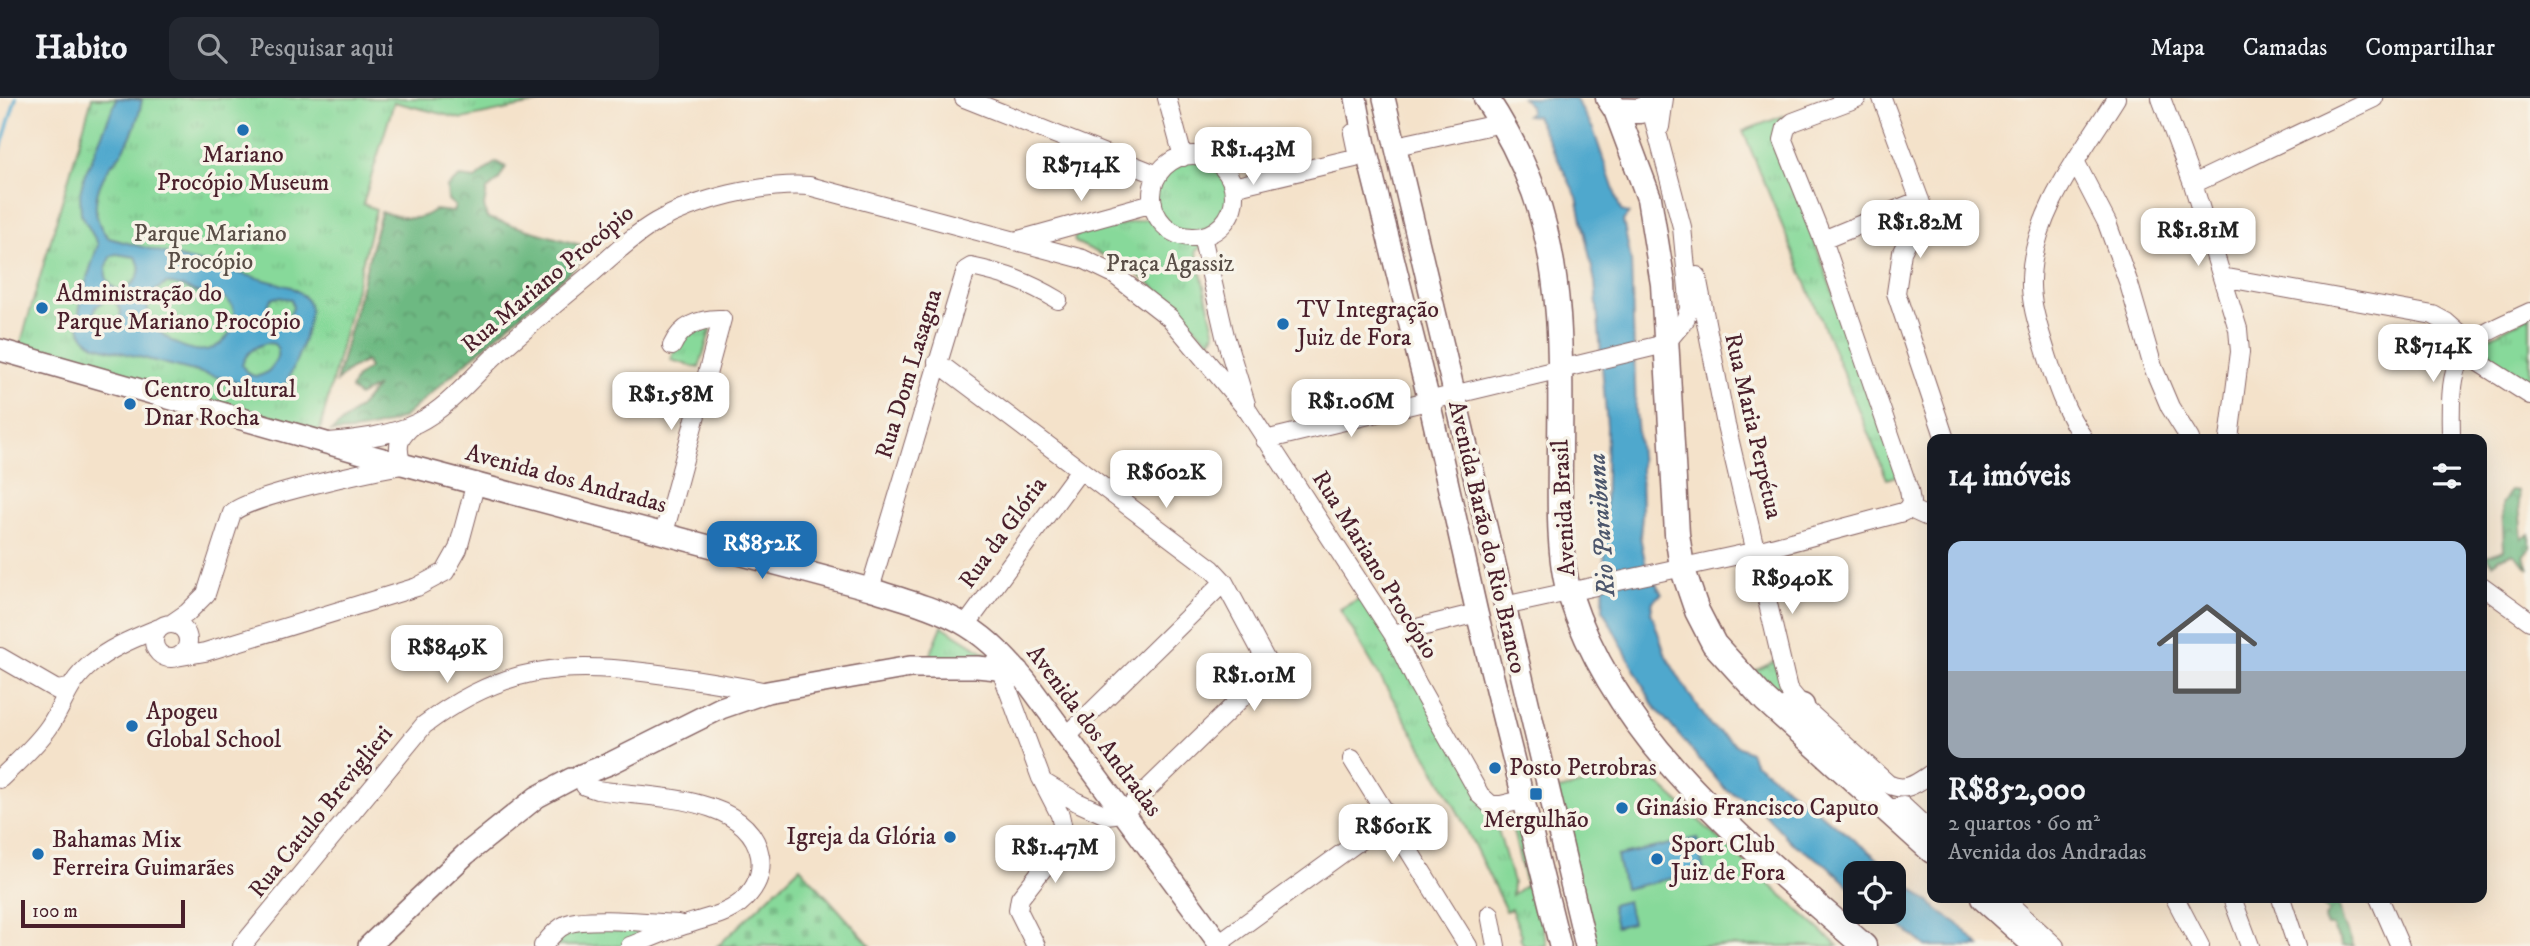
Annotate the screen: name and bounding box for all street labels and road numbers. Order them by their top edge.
street label: Rua Mariano Procópio [456,198,640,360]
street label: Rua Dom Lasagna [869,285,949,462]
street label: Rua Maria Perpétua [1717,330,1789,522]
street label: Avenida Barão do Rio Branco [1441,398,1533,676]
street label: Avenida dos Andradas [462,438,670,520]
street label: Avenida Brasil [1545,438,1583,577]
street label: Rua Mariano Procópio [1305,465,1445,665]
street label: Rua da Glória [952,471,1054,595]
street label: Avenida dos Andradas [1020,639,1168,823]
street label: Rua Catulo Breviglieri [242,720,400,904]

